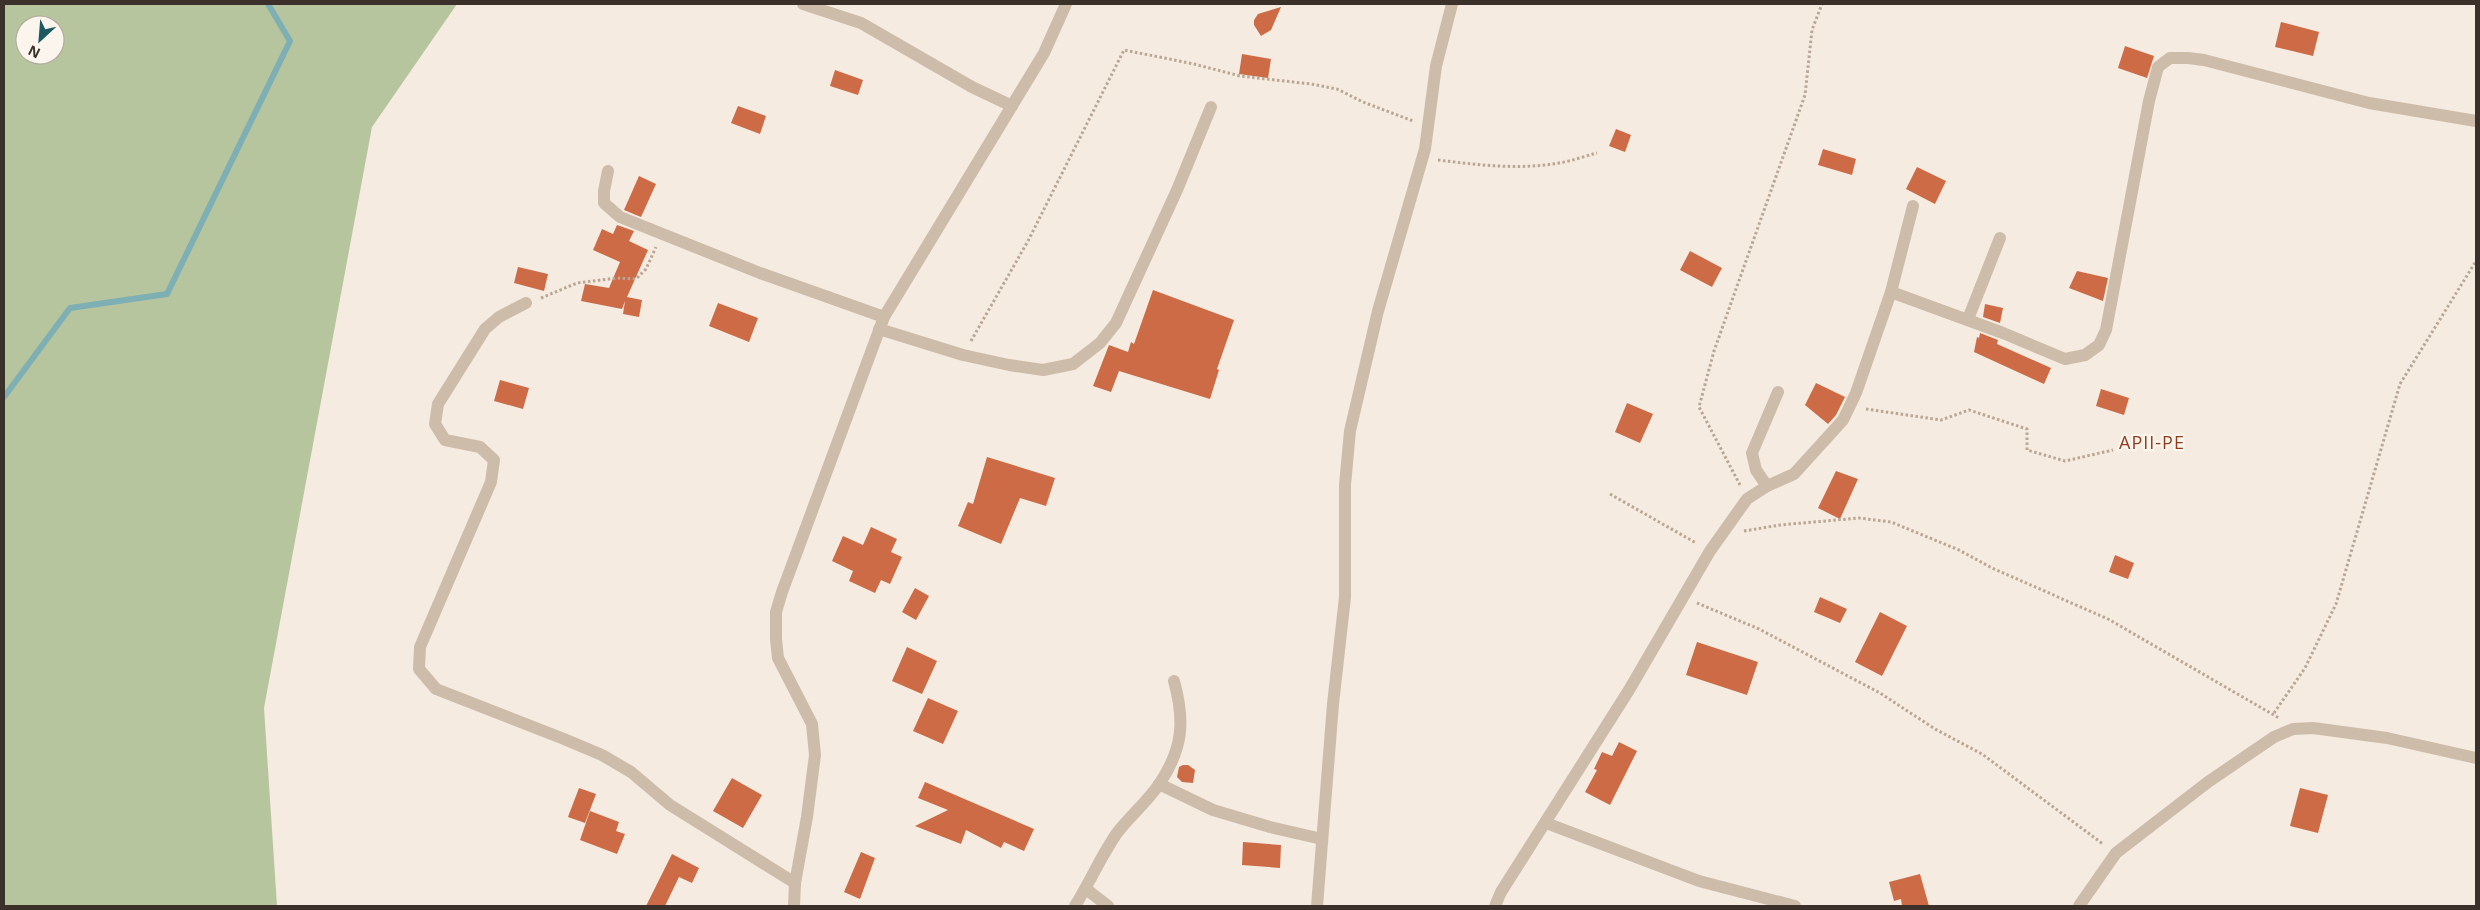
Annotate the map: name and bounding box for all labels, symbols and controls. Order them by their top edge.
north arrow [15,15,65,65]
text: N [25,41,43,63]
district label: APII-PE [2119,430,2185,454]

